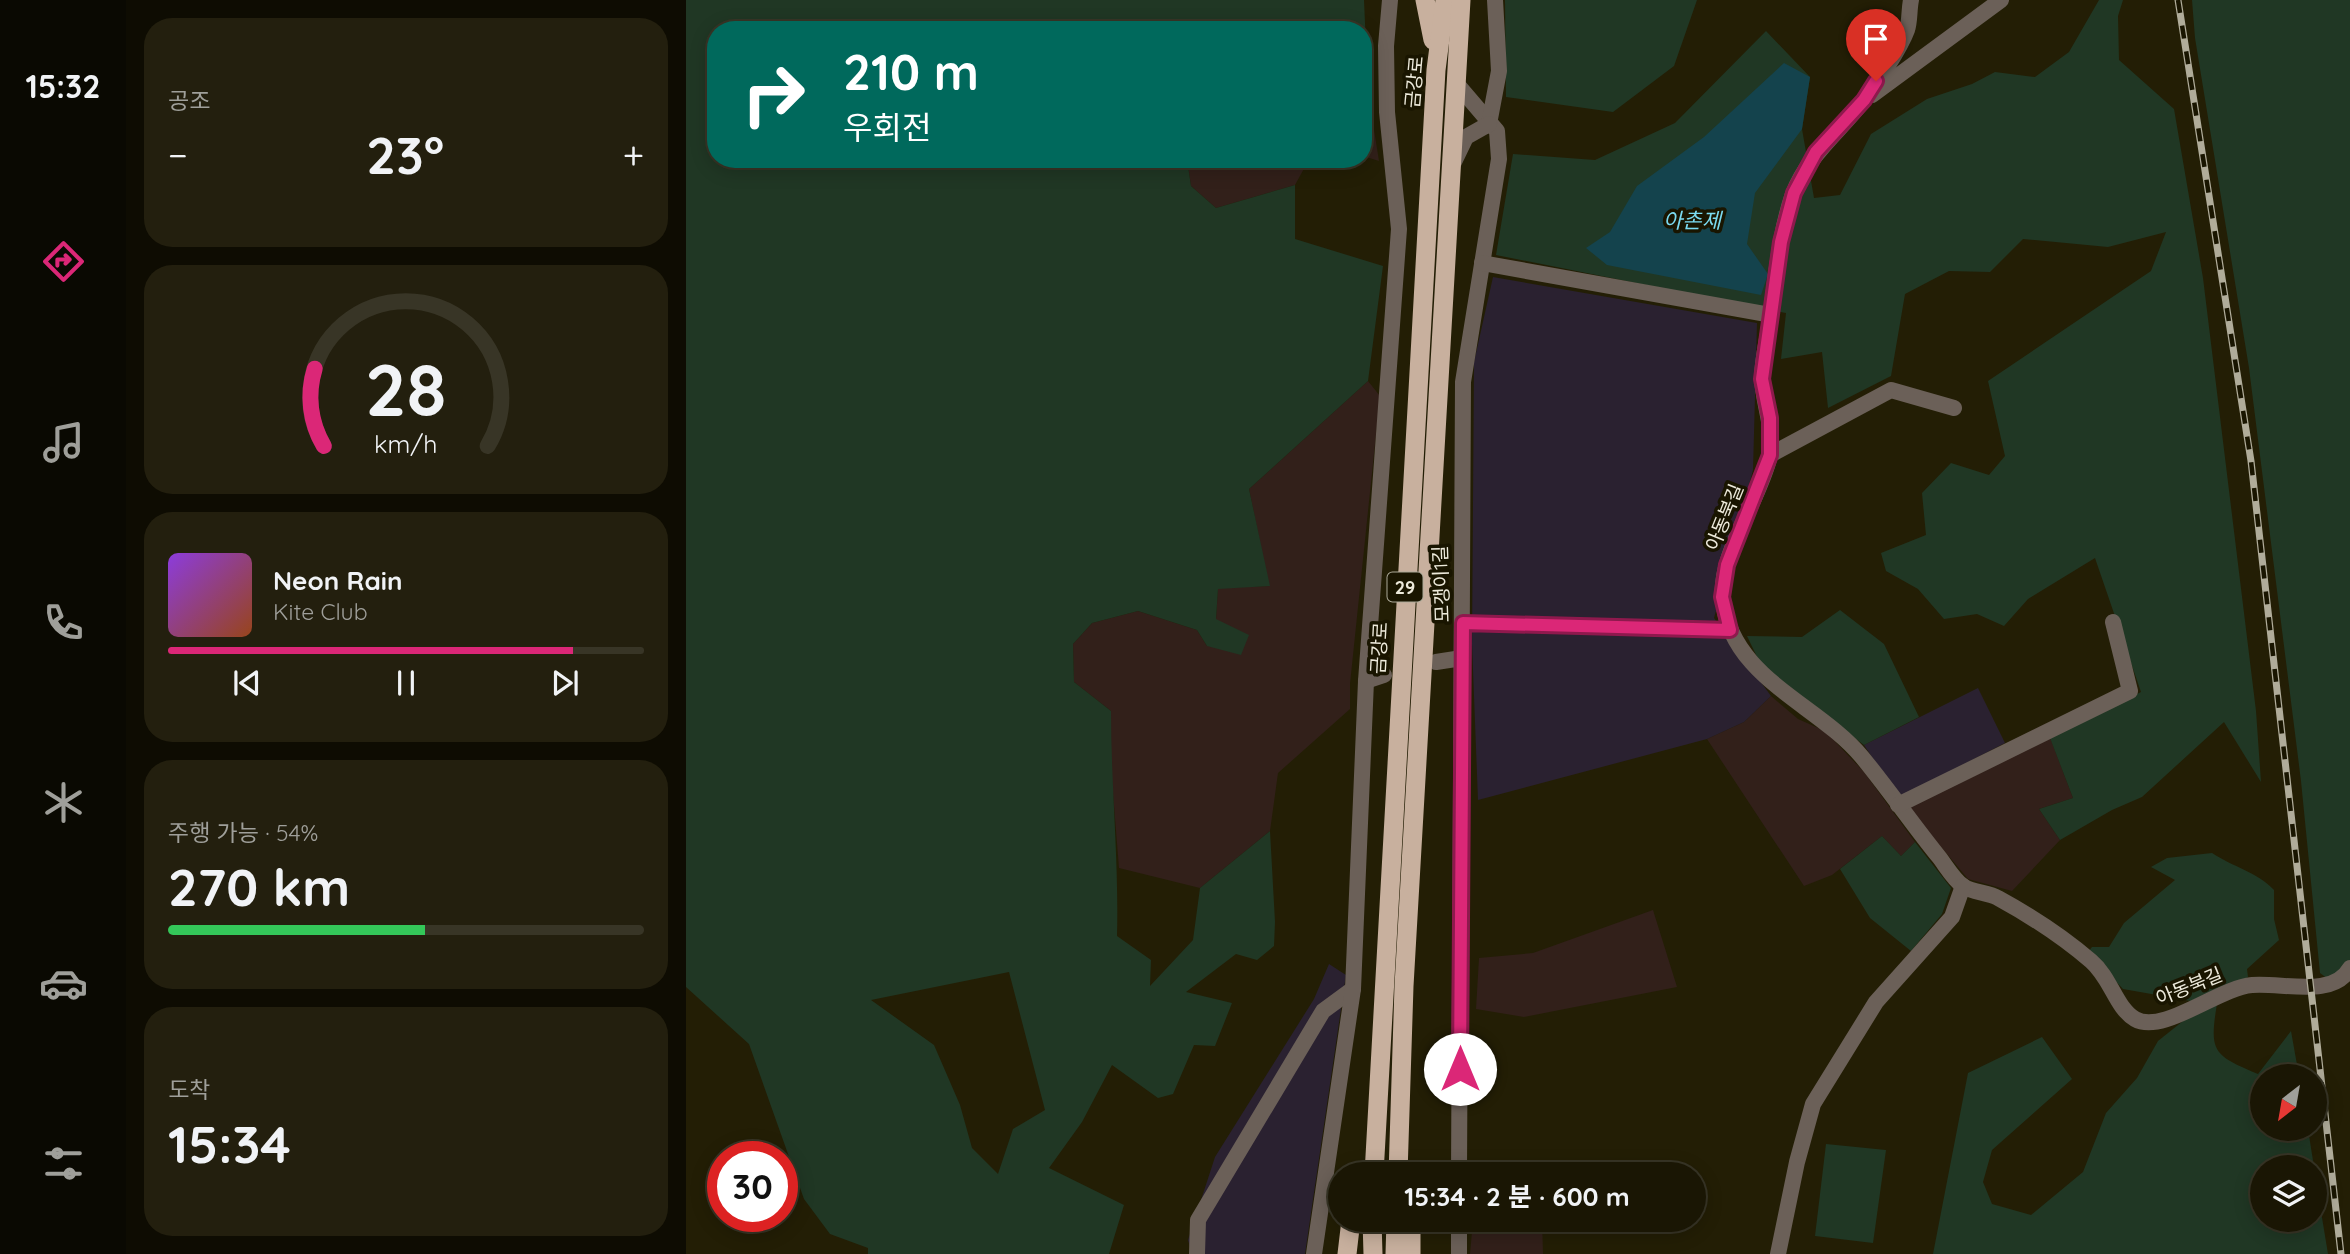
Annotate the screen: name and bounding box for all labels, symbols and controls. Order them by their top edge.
pin [1846,9,1906,81]
icon: arrive [1857,20,1895,58]
text: 210 m [843,41,979,102]
icon: right [728,49,819,140]
street label: 금강로 [1400,55,1428,109]
text: 15:32 [25,66,101,106]
text: 공조 [168,86,210,115]
text: 우회전 [843,107,931,147]
text: 23° [366,122,444,187]
text: − [168,131,188,179]
text: + [623,131,644,179]
water label: 아촌제 [1663,207,1724,233]
icon: directions [39,237,88,286]
text: 28 [365,343,447,434]
icon: music [39,418,88,467]
text: km/h [374,428,438,459]
street label: 아동북길 [1700,480,1748,554]
street label: 모갱이1길 [1428,545,1454,623]
text: Neon Rain [273,564,402,597]
road number: 29 [1388,572,1422,602]
text: Kite Club [273,597,368,626]
icon: phone [39,598,88,647]
street label: 금강로 [1366,621,1392,675]
icon: previous [228,664,266,702]
icon: pause [387,664,425,702]
icon: next [546,664,584,702]
icon: climate [39,778,88,827]
text: 주행 가능 · 54% [168,818,318,847]
text: 270 km [168,854,350,919]
icon: car [39,959,88,1008]
street label: 아동북길 [2152,962,2226,1010]
position arrow [1423,1032,1497,1106]
north arrow [2250,1064,2328,1141]
map controls [2250,1064,2327,1232]
text: 도착 [168,1075,210,1104]
text: 15:34 [168,1111,291,1176]
icon: filters [39,1139,88,1188]
speed limit sign: 30 [707,1141,798,1232]
button: layers [2250,1155,2327,1232]
text: 15:34 · 2 분 · 600 m [1404,1180,1630,1213]

